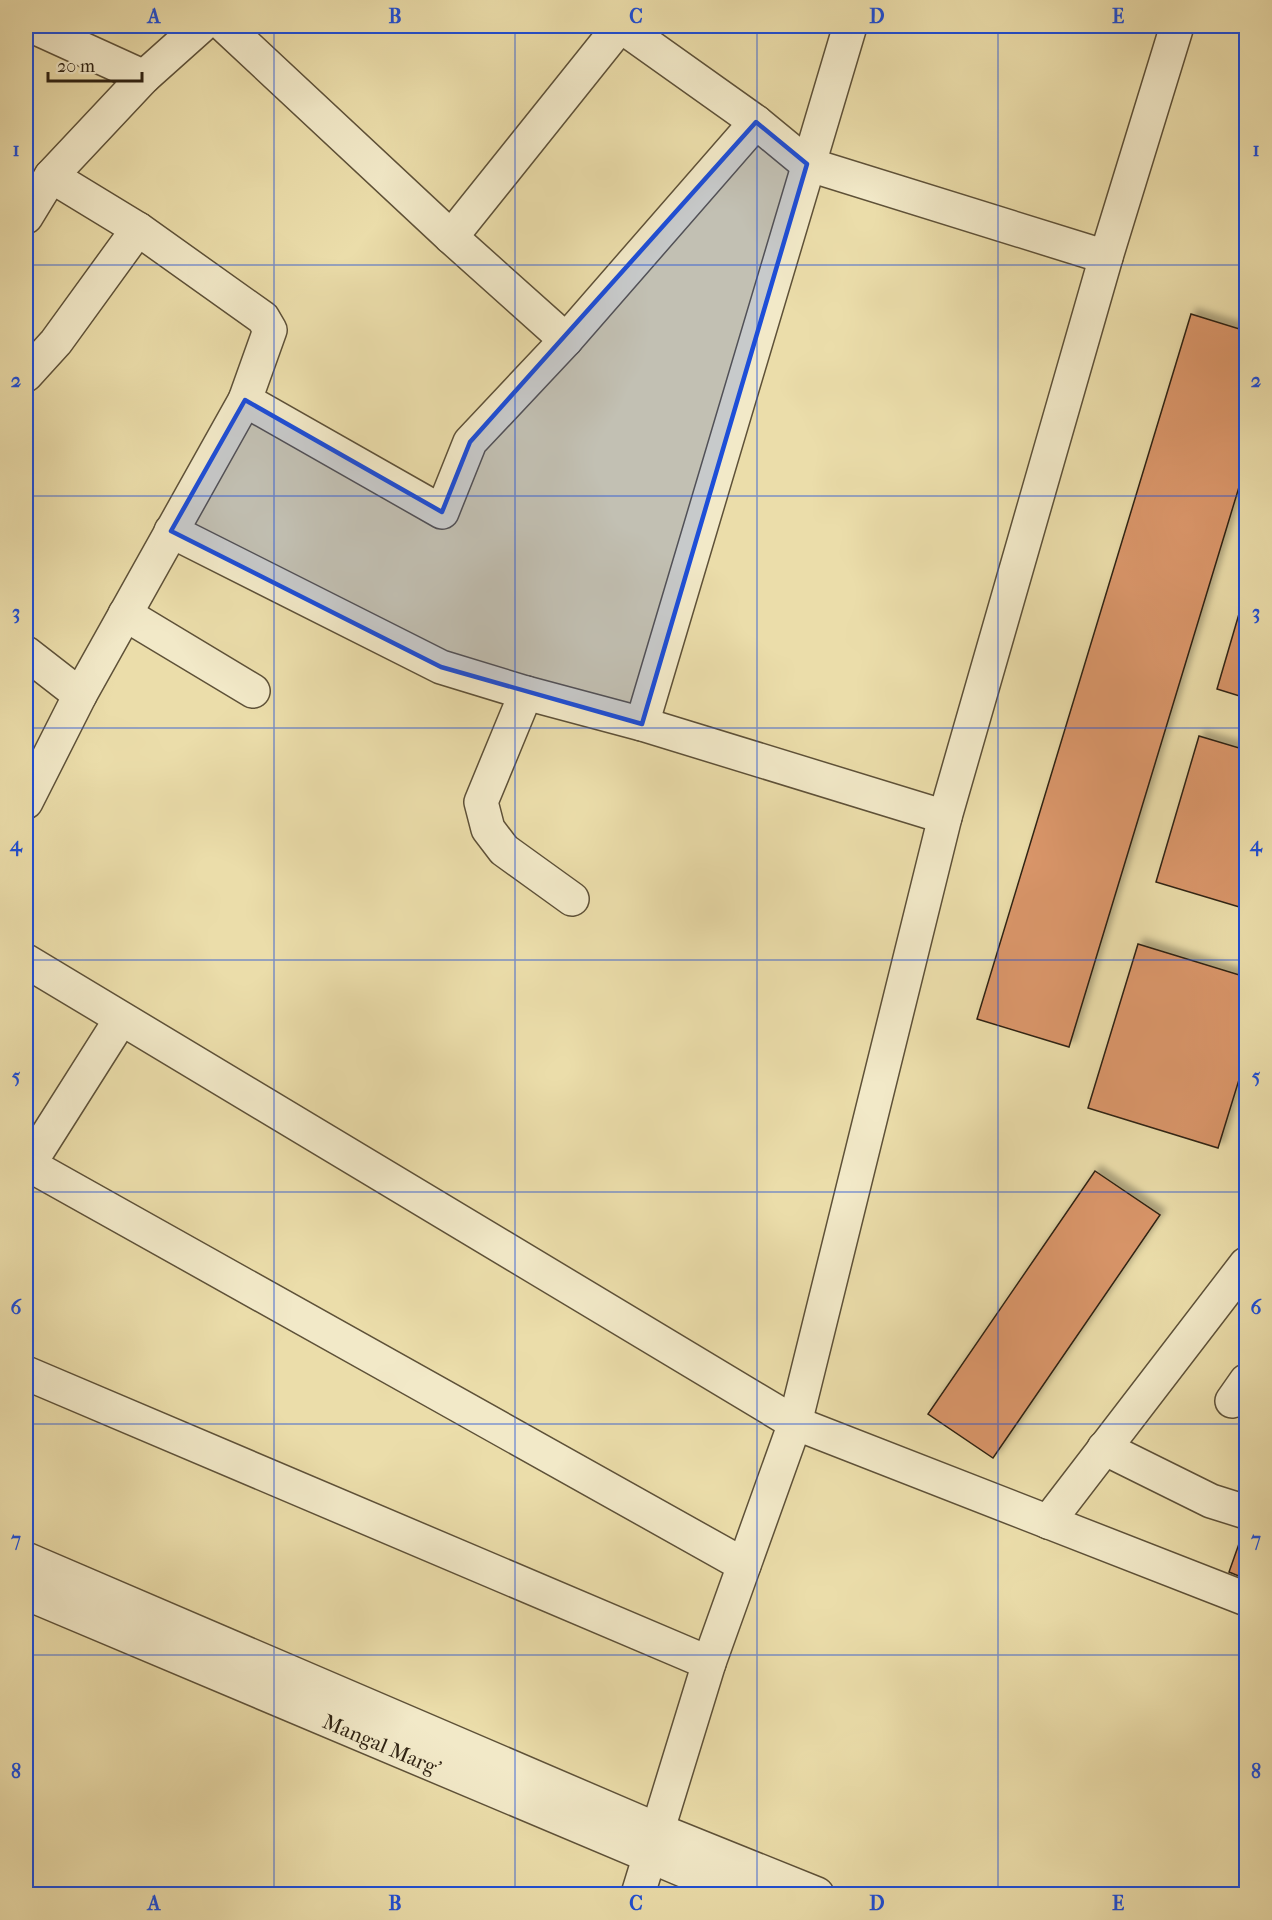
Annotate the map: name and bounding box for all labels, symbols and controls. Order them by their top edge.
text: A [146,5,162,28]
text: B [388,5,402,28]
text: C [629,5,643,28]
text: D [869,5,885,28]
text: E [1112,5,1124,28]
scale bar [48,45,142,83]
text: 20 m [57,56,95,77]
text: 1 [12,138,20,161]
text: 1 [1252,138,1260,161]
text: 2 [11,369,21,392]
text: 2 [1251,369,1261,392]
text: 3 [12,601,20,624]
text: 3 [1252,601,1260,624]
text: 4 [9,833,23,857]
text: 4 [1249,833,1263,857]
text: 5 [12,1065,21,1088]
text: 5 [1252,1065,1261,1088]
text: 6 [11,1296,23,1319]
text: 6 [1251,1296,1263,1319]
text: 7 [10,1528,21,1551]
text: 7 [1250,1528,1261,1551]
street label: Mangal Marg' [319,1709,445,1781]
text: 8 [11,1760,21,1783]
text: 8 [1251,1760,1261,1783]
text: A [146,1892,162,1915]
text: B [388,1892,402,1915]
text: C [629,1892,643,1915]
text: D [869,1892,885,1915]
text: E [1112,1892,1124,1915]

